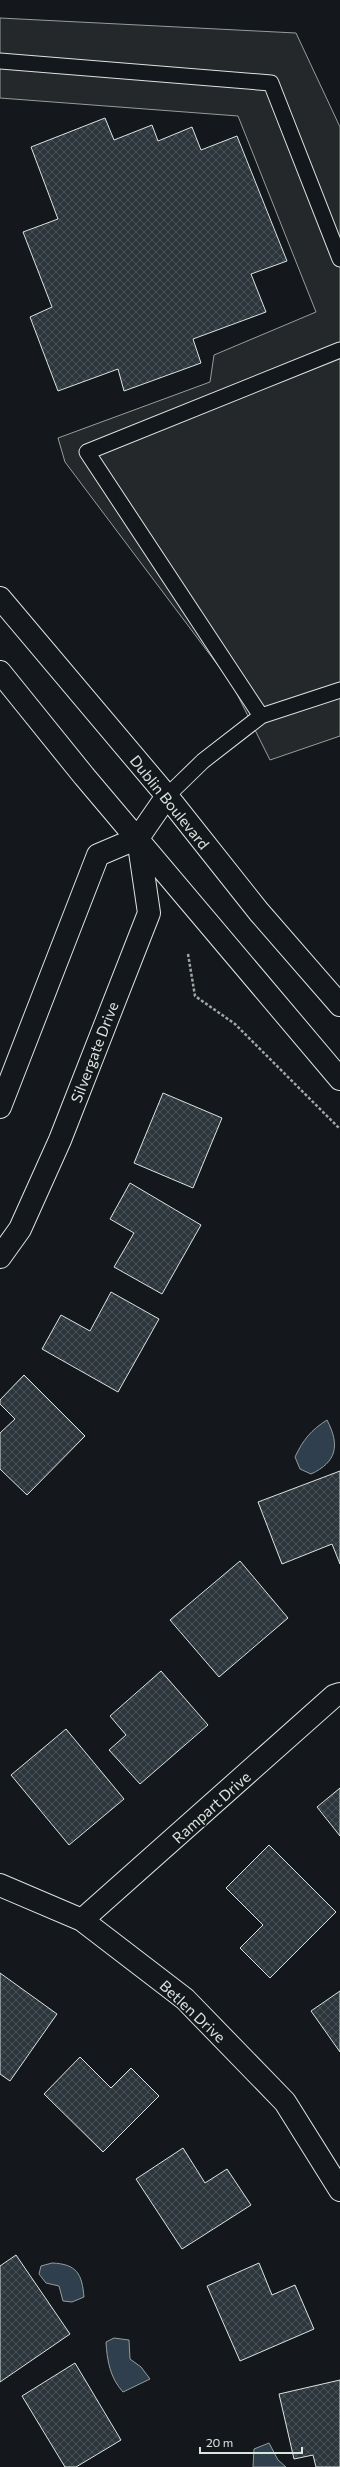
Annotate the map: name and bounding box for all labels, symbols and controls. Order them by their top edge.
street label: Dublin Boulevard [127,751,213,853]
street label: Silvergate Drive [66,999,122,1105]
street label: Rampart Drive [168,1767,254,1847]
street label: Betlen Drive [156,1976,230,2046]
scale bar [200,2429,302,2455]
text: 20 m [206,2435,233,2449]

